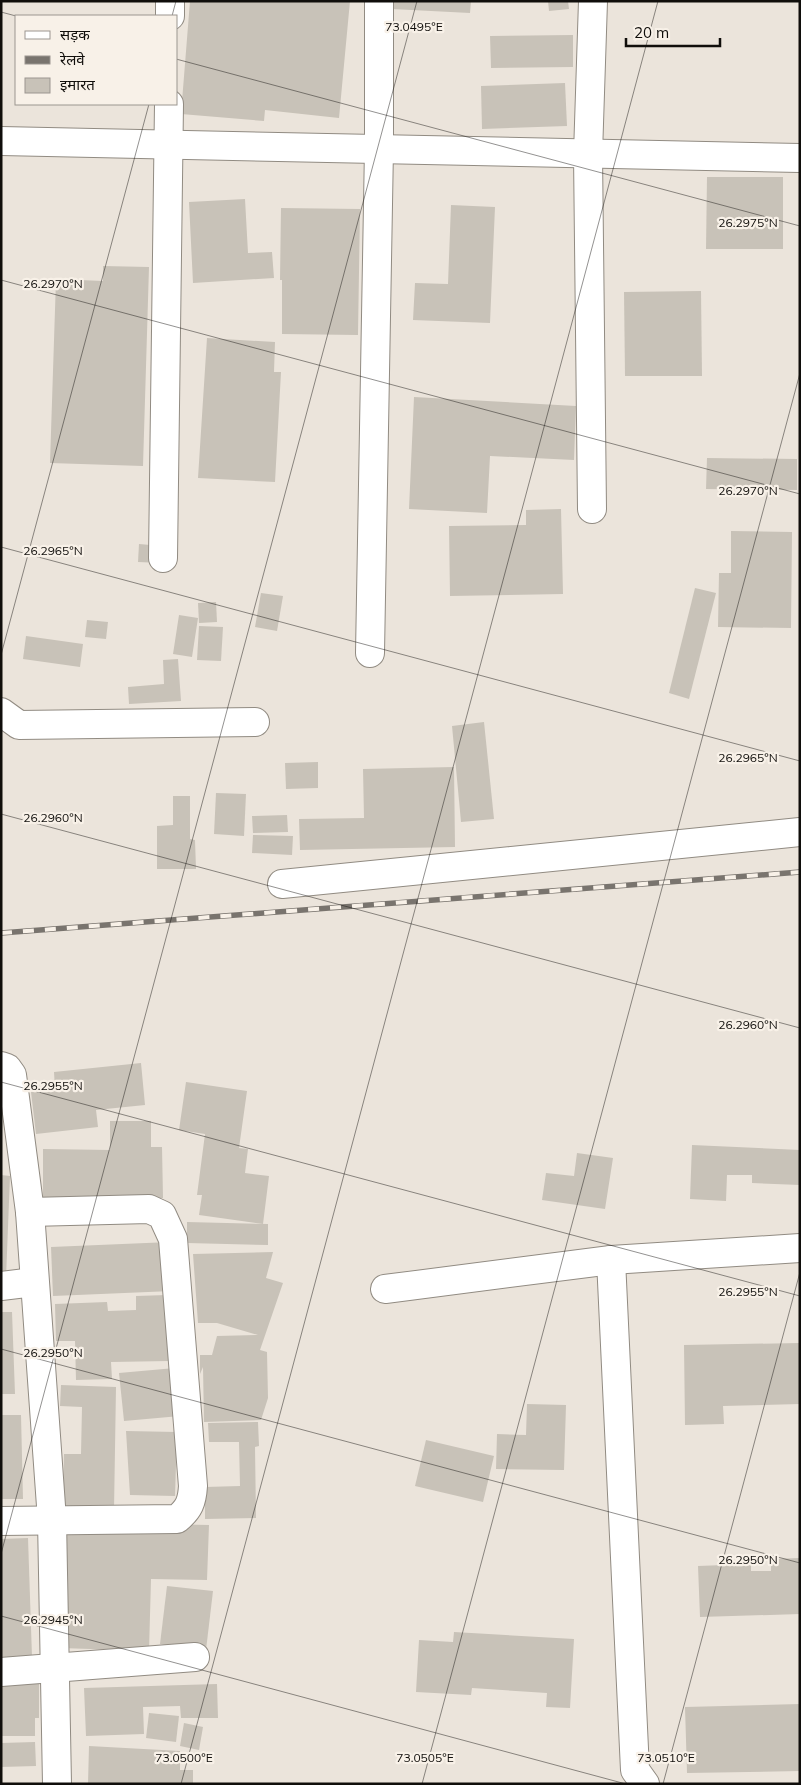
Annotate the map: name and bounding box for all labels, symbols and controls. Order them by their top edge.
legend [15,15,178,105]
scale bar [626,15,720,47]
text: 73.0495°E [385,19,443,34]
text: 20 m [634,23,669,42]
text: सड़क [60,25,90,44]
text: रेलवे [59,50,85,69]
text: इमारत [60,75,95,94]
text: 26.2975°N [718,215,778,230]
text: 26.2970°N [23,276,83,291]
text: 26.2970°N [718,483,778,498]
text: 26.2965°N [23,543,83,558]
text: 26.2965°N [718,750,778,765]
text: 26.2960°N [23,810,83,825]
text: 26.2960°N [718,1017,778,1032]
text: 26.2955°N [23,1078,83,1093]
text: 26.2955°N [718,1284,778,1299]
text: 26.2950°N [23,1345,83,1360]
text: 26.2950°N [718,1552,778,1567]
text: 26.2945°N [23,1612,83,1627]
text: 73.0500°E [155,1750,213,1765]
text: 73.0505°E [396,1750,454,1765]
text: 73.0510°E [637,1750,695,1765]

